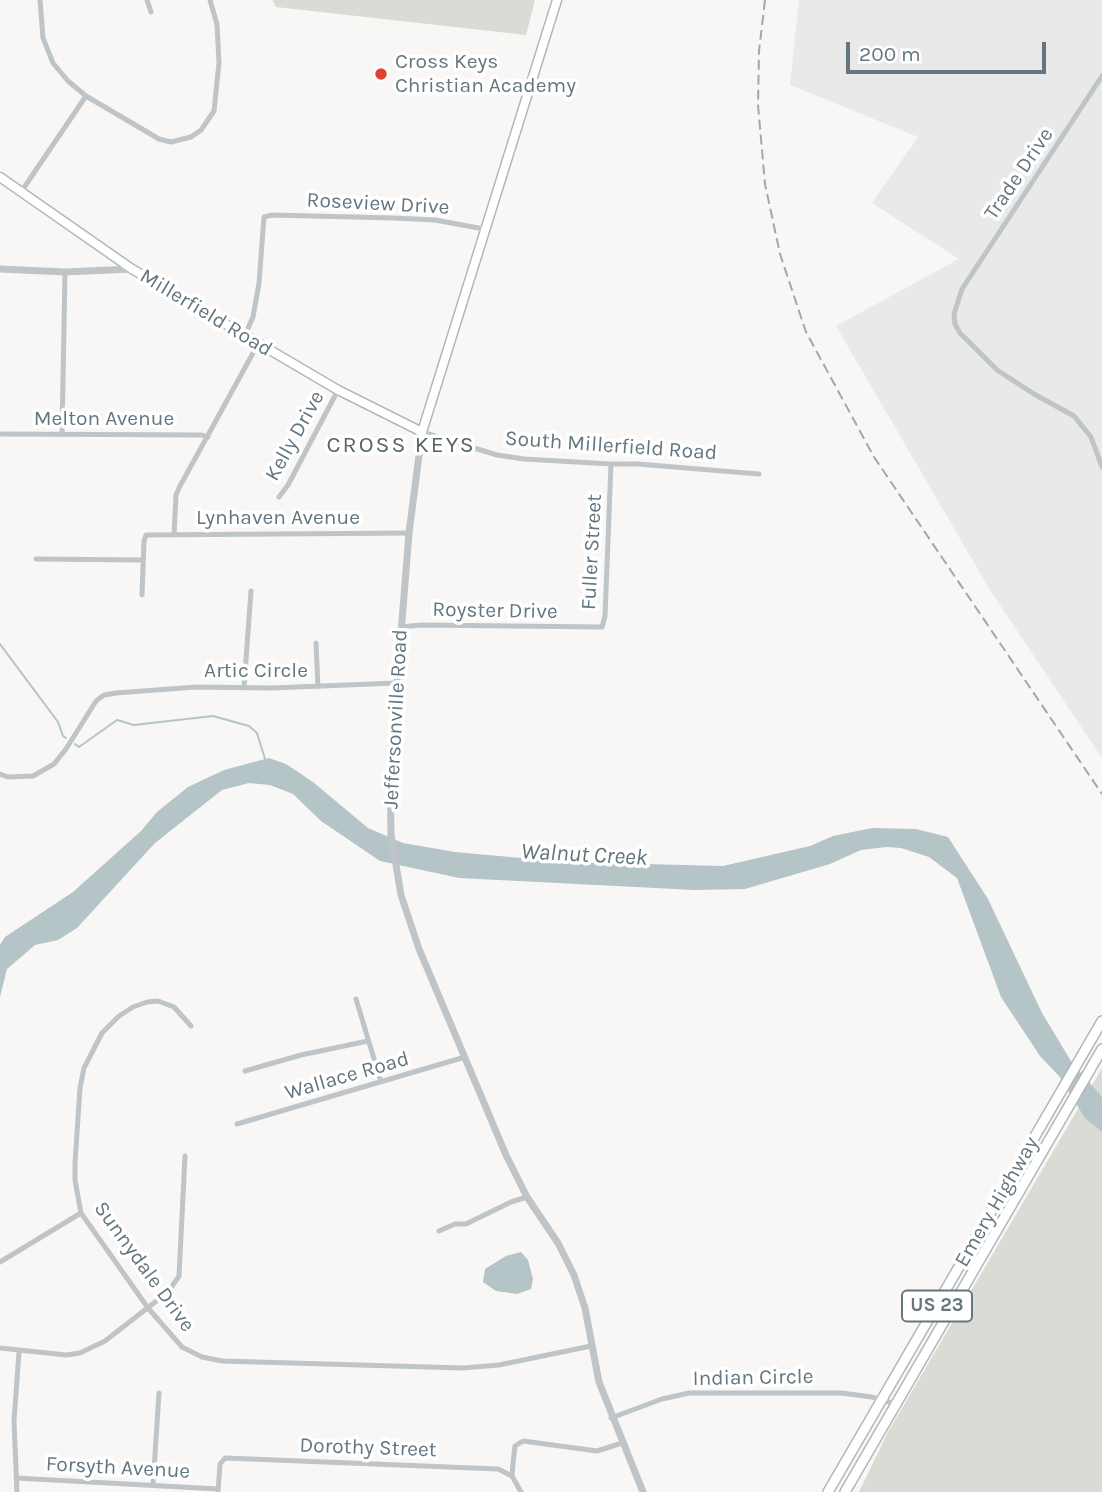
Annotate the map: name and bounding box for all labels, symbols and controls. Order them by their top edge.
scale bar [850,28,1050,72]
text: 200 m [859,42,921,66]
place label: Cross Keys Christian Academy [395,49,576,99]
marker: Cross Keys Christian Academy [373,66,389,82]
street label: Trade Drive [979,123,1059,225]
street label: Roseview Drive [306,188,450,220]
street label: Millerfield Road [135,264,277,362]
street label: Kelly Drive [260,387,330,485]
street label: Melton Avenue [34,406,174,432]
street label: South Millerfield Road [504,426,718,466]
district label: CROSS KEYS [328,431,474,459]
street label: Fuller Street [576,493,608,611]
street label: Lynhaven Avenue [196,505,360,531]
street label: Royster Drive [432,597,558,625]
street label: Jeffersonville Road [379,629,413,809]
street label: Artic Circle [204,658,308,684]
water label: Walnut Creek [520,838,648,872]
street label: Wallace Road [282,1046,412,1106]
street label: Emery Highway [950,1132,1044,1272]
street label: Sunnydale Drive [88,1197,200,1337]
road number: US 23 [902,1290,972,1322]
street label: Indian Circle [692,1364,814,1392]
street label: Dorothy Street [299,1433,437,1463]
street label: Forsyth Avenue [45,1452,191,1484]

